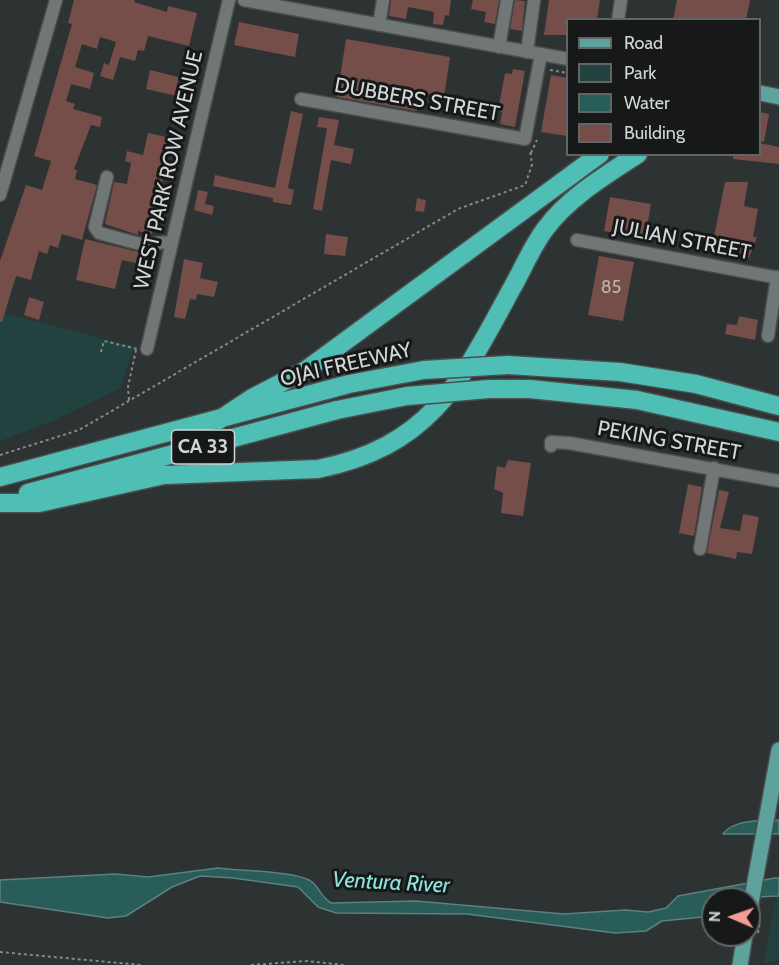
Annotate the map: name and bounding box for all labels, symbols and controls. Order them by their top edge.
legend [566,18,761,156]
text: Road [624,32,663,54]
street label: WEST PARK ROW AVENUE [129,48,209,292]
text: Park [624,62,656,84]
street label: DUBBERS STREET [332,73,502,127]
text: Water [624,92,670,114]
text: Building [624,122,685,144]
street label: JULIAN STREET [611,214,753,266]
house number: 85 [601,277,621,299]
street label: OJAI FREEWAY [278,338,414,392]
street label: PEKING STREET [595,416,743,466]
road number: CA 33 [172,430,234,464]
water label: Ventura River [332,867,450,899]
north arrow [701,887,761,947]
text: N [705,910,724,922]

